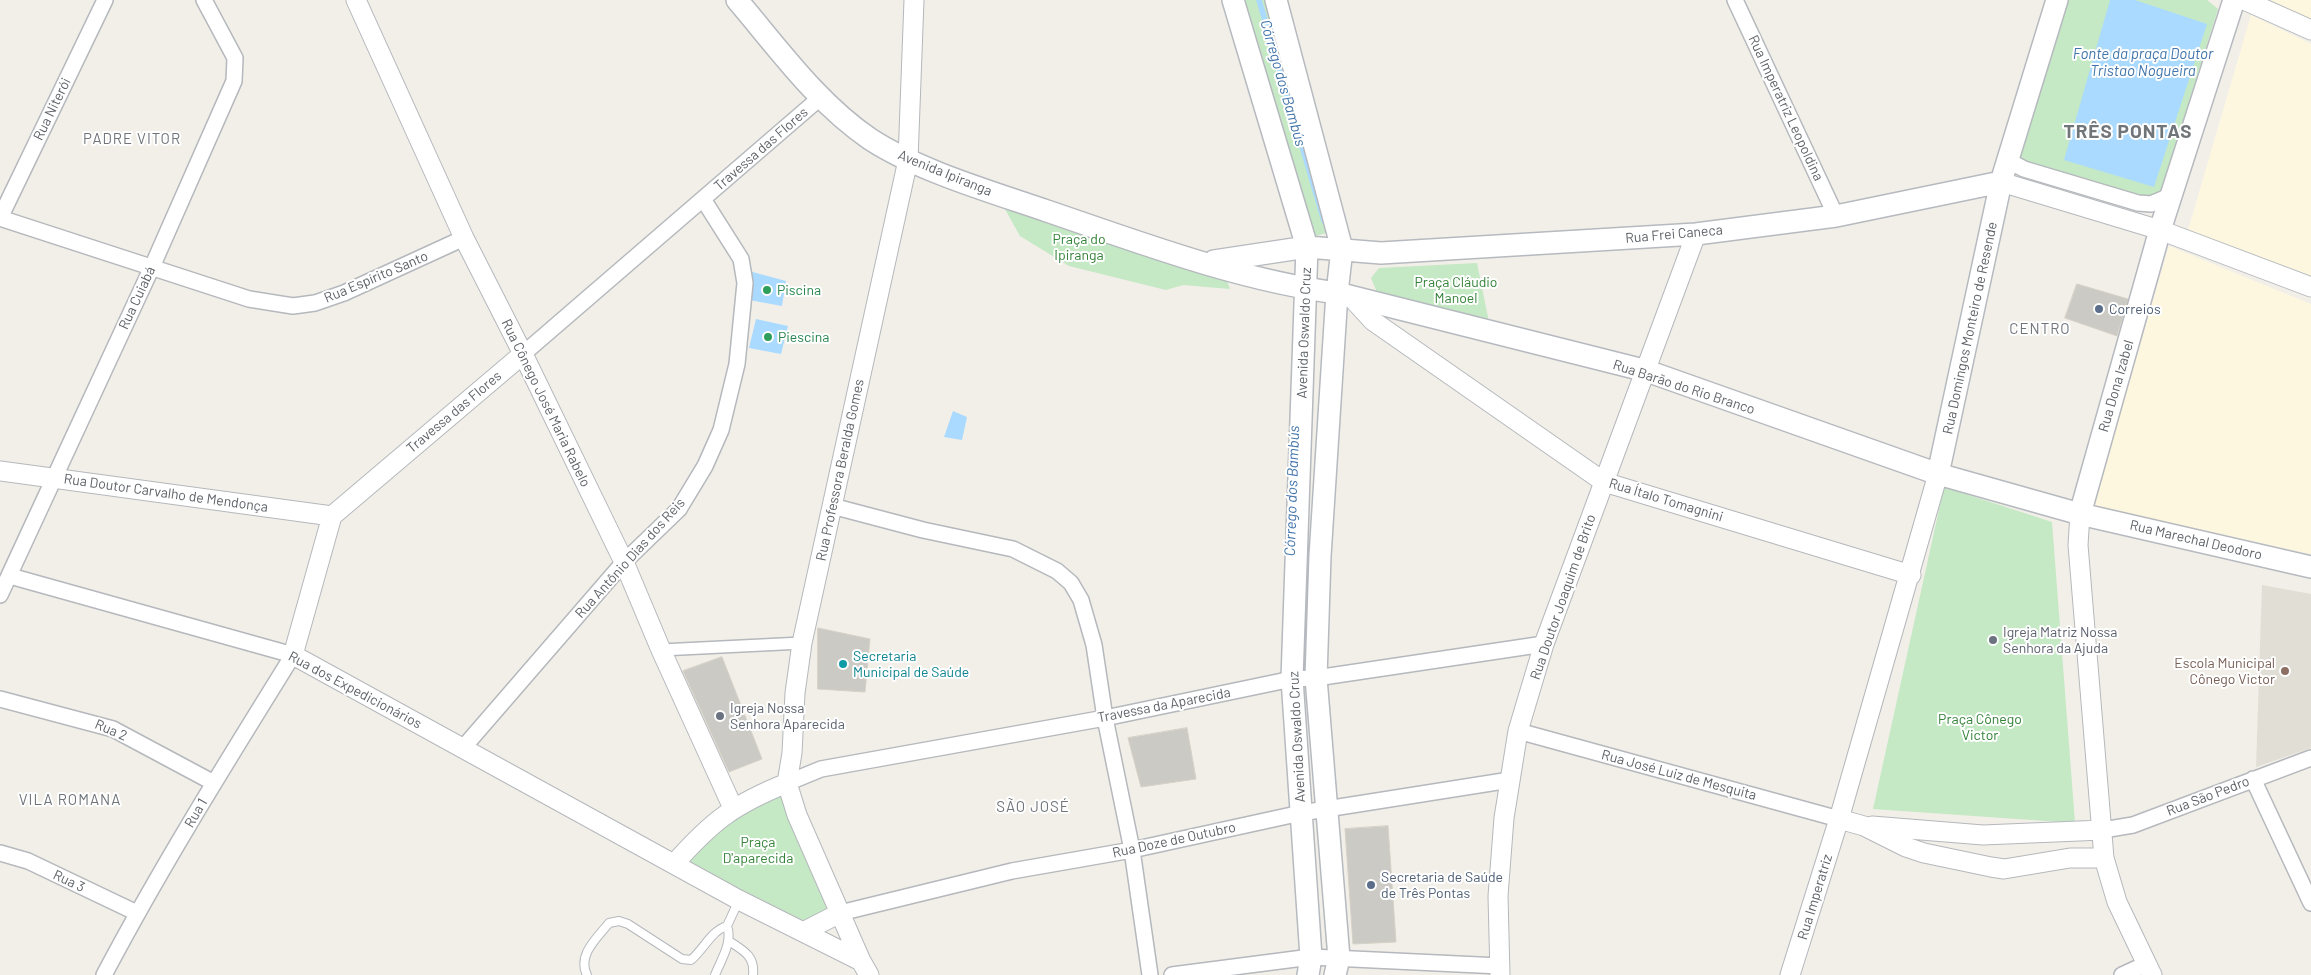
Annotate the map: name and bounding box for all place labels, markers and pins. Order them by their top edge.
place label: Piscina [777,282,821,298]
marker: Piscina [761,284,773,296]
place label: Correios [2109,301,2161,317]
marker: Correios [2093,303,2105,315]
place label: Piescina [778,329,829,345]
marker: Piescina [762,331,774,343]
place label: Igreja Matriz Nossa Senhora da Ajuda [2003,624,2117,656]
marker: Igreja Matriz Nossa Senhora da Ajuda [1987,634,1999,646]
place label: Secretaria Municipal de Saúde [853,648,969,680]
place label: Escola Municipal Cônego Victor [2174,655,2275,688]
marker: Secretaria Municipal de Saúde [837,658,849,670]
marker: Escola Municipal Cônego Victor [2279,665,2291,677]
place label: Igreja Nossa Senhora Aparecida [730,700,845,732]
marker: Igreja Nossa Senhora Aparecida [714,710,726,722]
place label: Secretaria de Saúde de Três Pontas [1381,869,1503,902]
marker: Secretaria de Saúde de Três Pontas [1365,879,1377,891]

